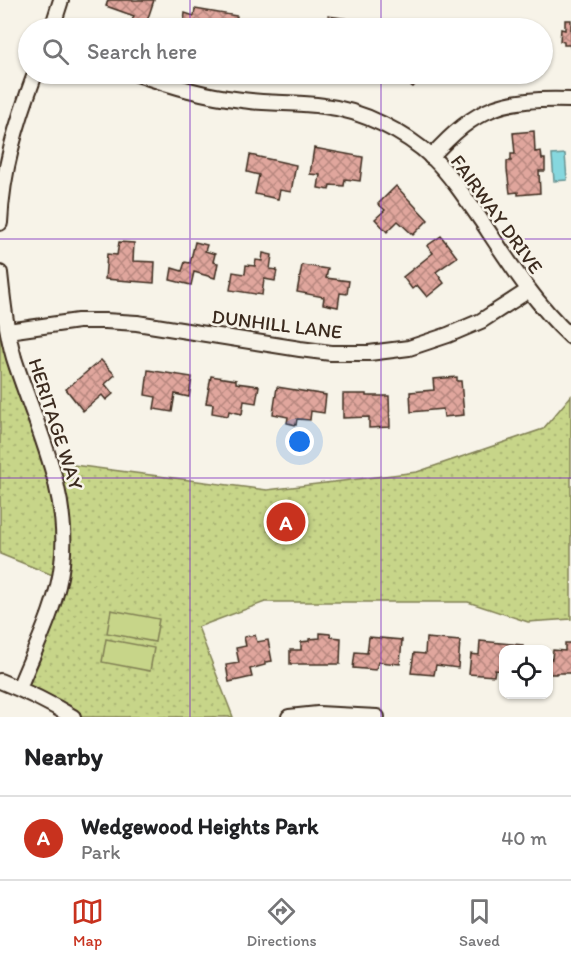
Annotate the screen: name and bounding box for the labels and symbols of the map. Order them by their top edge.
street label: FAIRWAY DRIVE [446,150,548,278]
street label: DUNHILL LANE [210,304,344,344]
street label: HERITAGE WAY [23,355,89,493]
your location [285,427,314,456]
pin: A [266,500,306,544]

